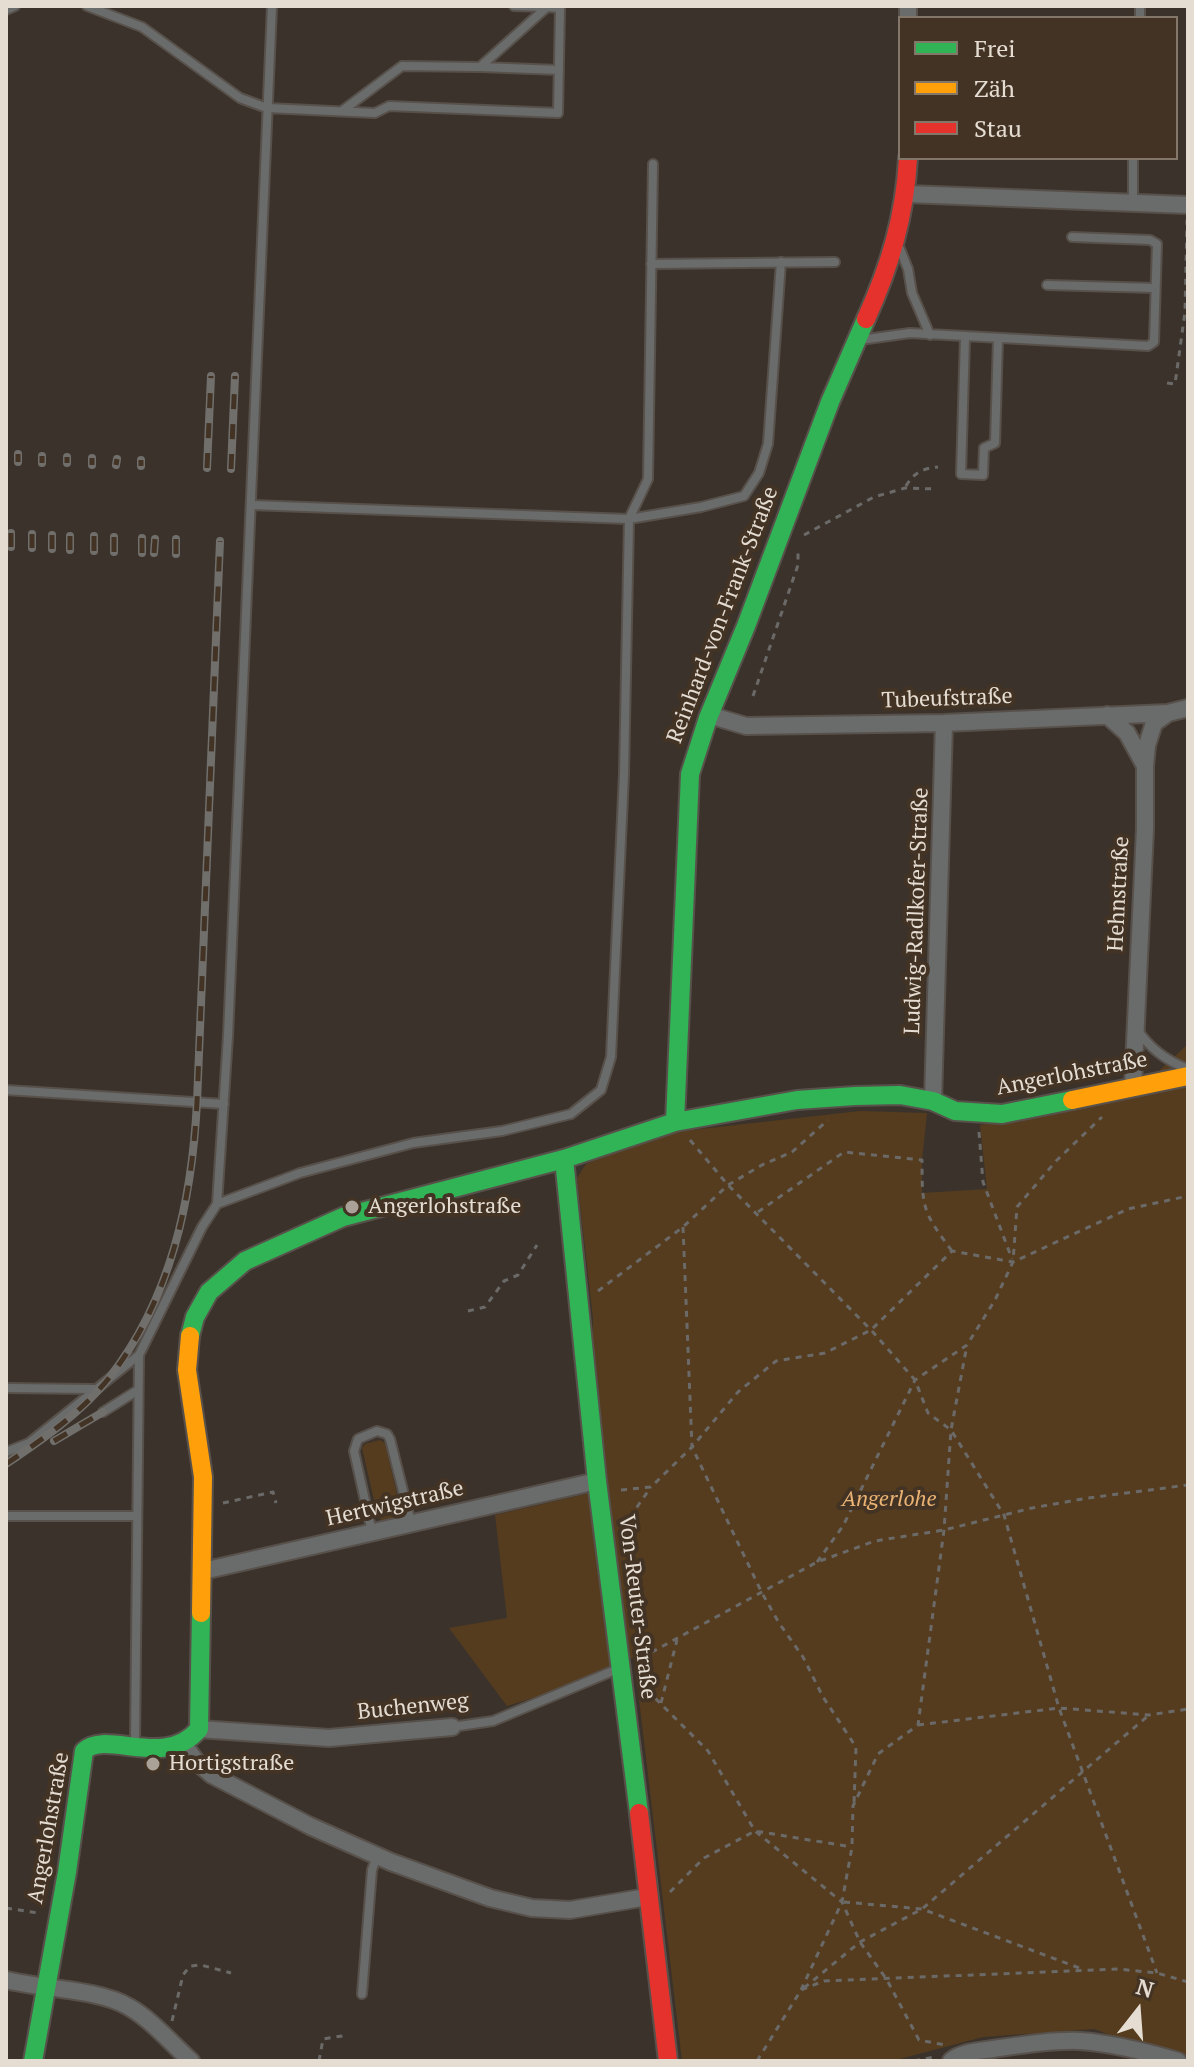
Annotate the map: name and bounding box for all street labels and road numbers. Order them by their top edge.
street label: Reinhard-von-Frank-Straße [662,483,784,747]
street label: Tubeufstraße [881,684,1013,714]
street label: Ludwig-Radlkofer-Straße [899,787,935,1035]
street label: Hehnstraße [1103,836,1135,952]
street label: Angerlohstraße [994,1046,1150,1102]
street label: Hertwigstraße [324,1475,466,1533]
street label: Von-Reuter-Straße [613,1513,661,1701]
street label: Buchenweg [356,1688,470,1726]
street label: Angerlohstraße [23,1750,75,1906]

